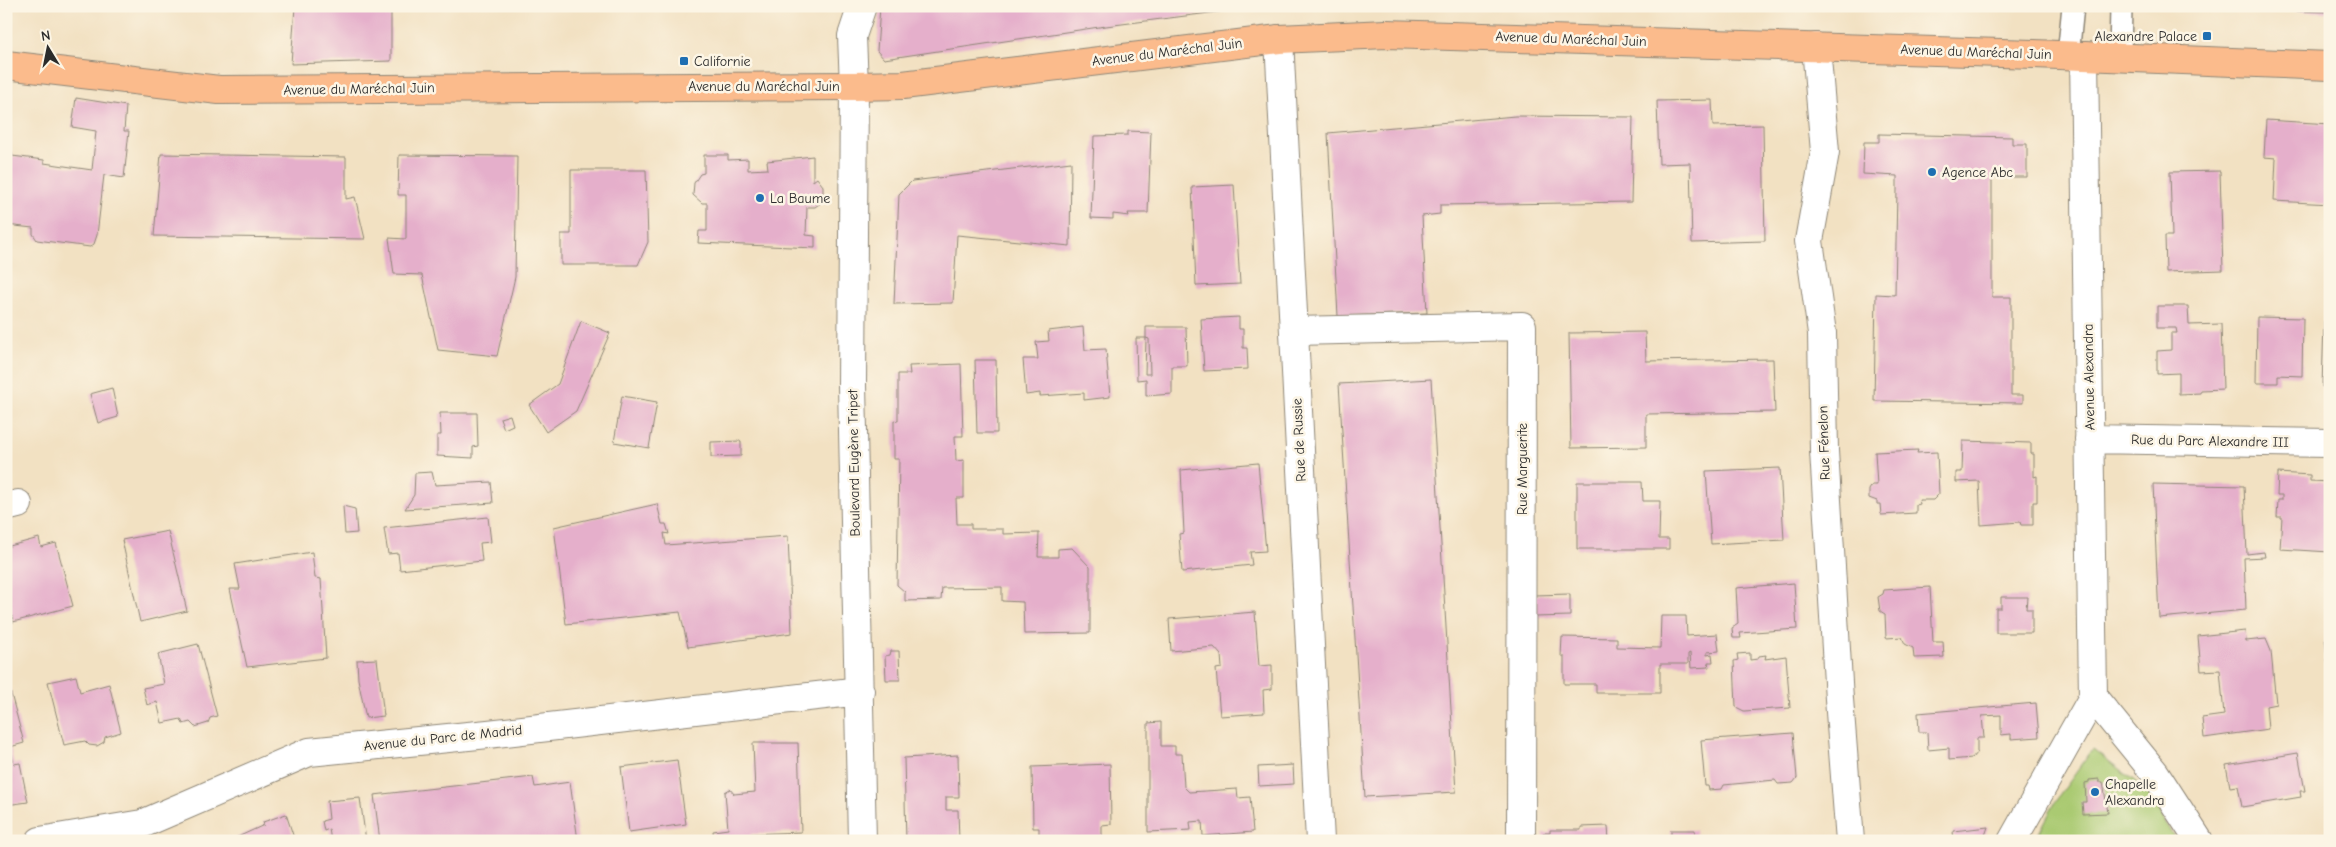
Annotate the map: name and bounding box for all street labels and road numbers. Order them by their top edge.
street label: Avenue du Maréchal Juin [1495,28,1647,50]
street label: Avenue du Maréchal Juin [1091,34,1243,70]
street label: Avenue du Maréchal Juin [1900,41,2052,63]
street label: Avenue du Maréchal Juin [688,78,840,95]
street label: Avenue du Maréchal Juin [283,79,435,99]
street label: Avenue Alexandra [2080,323,2098,431]
street label: Boulevard Eugène Tripet [844,388,864,537]
street label: Rue de Russie [1288,398,1310,482]
street label: Rue Fénelon [1814,405,1834,481]
street label: Rue Marguerite [1514,423,1531,515]
street label: Rue du Parc Alexandre III [2131,431,2289,451]
street label: Avenue du Parc de Madrid [363,721,523,755]

